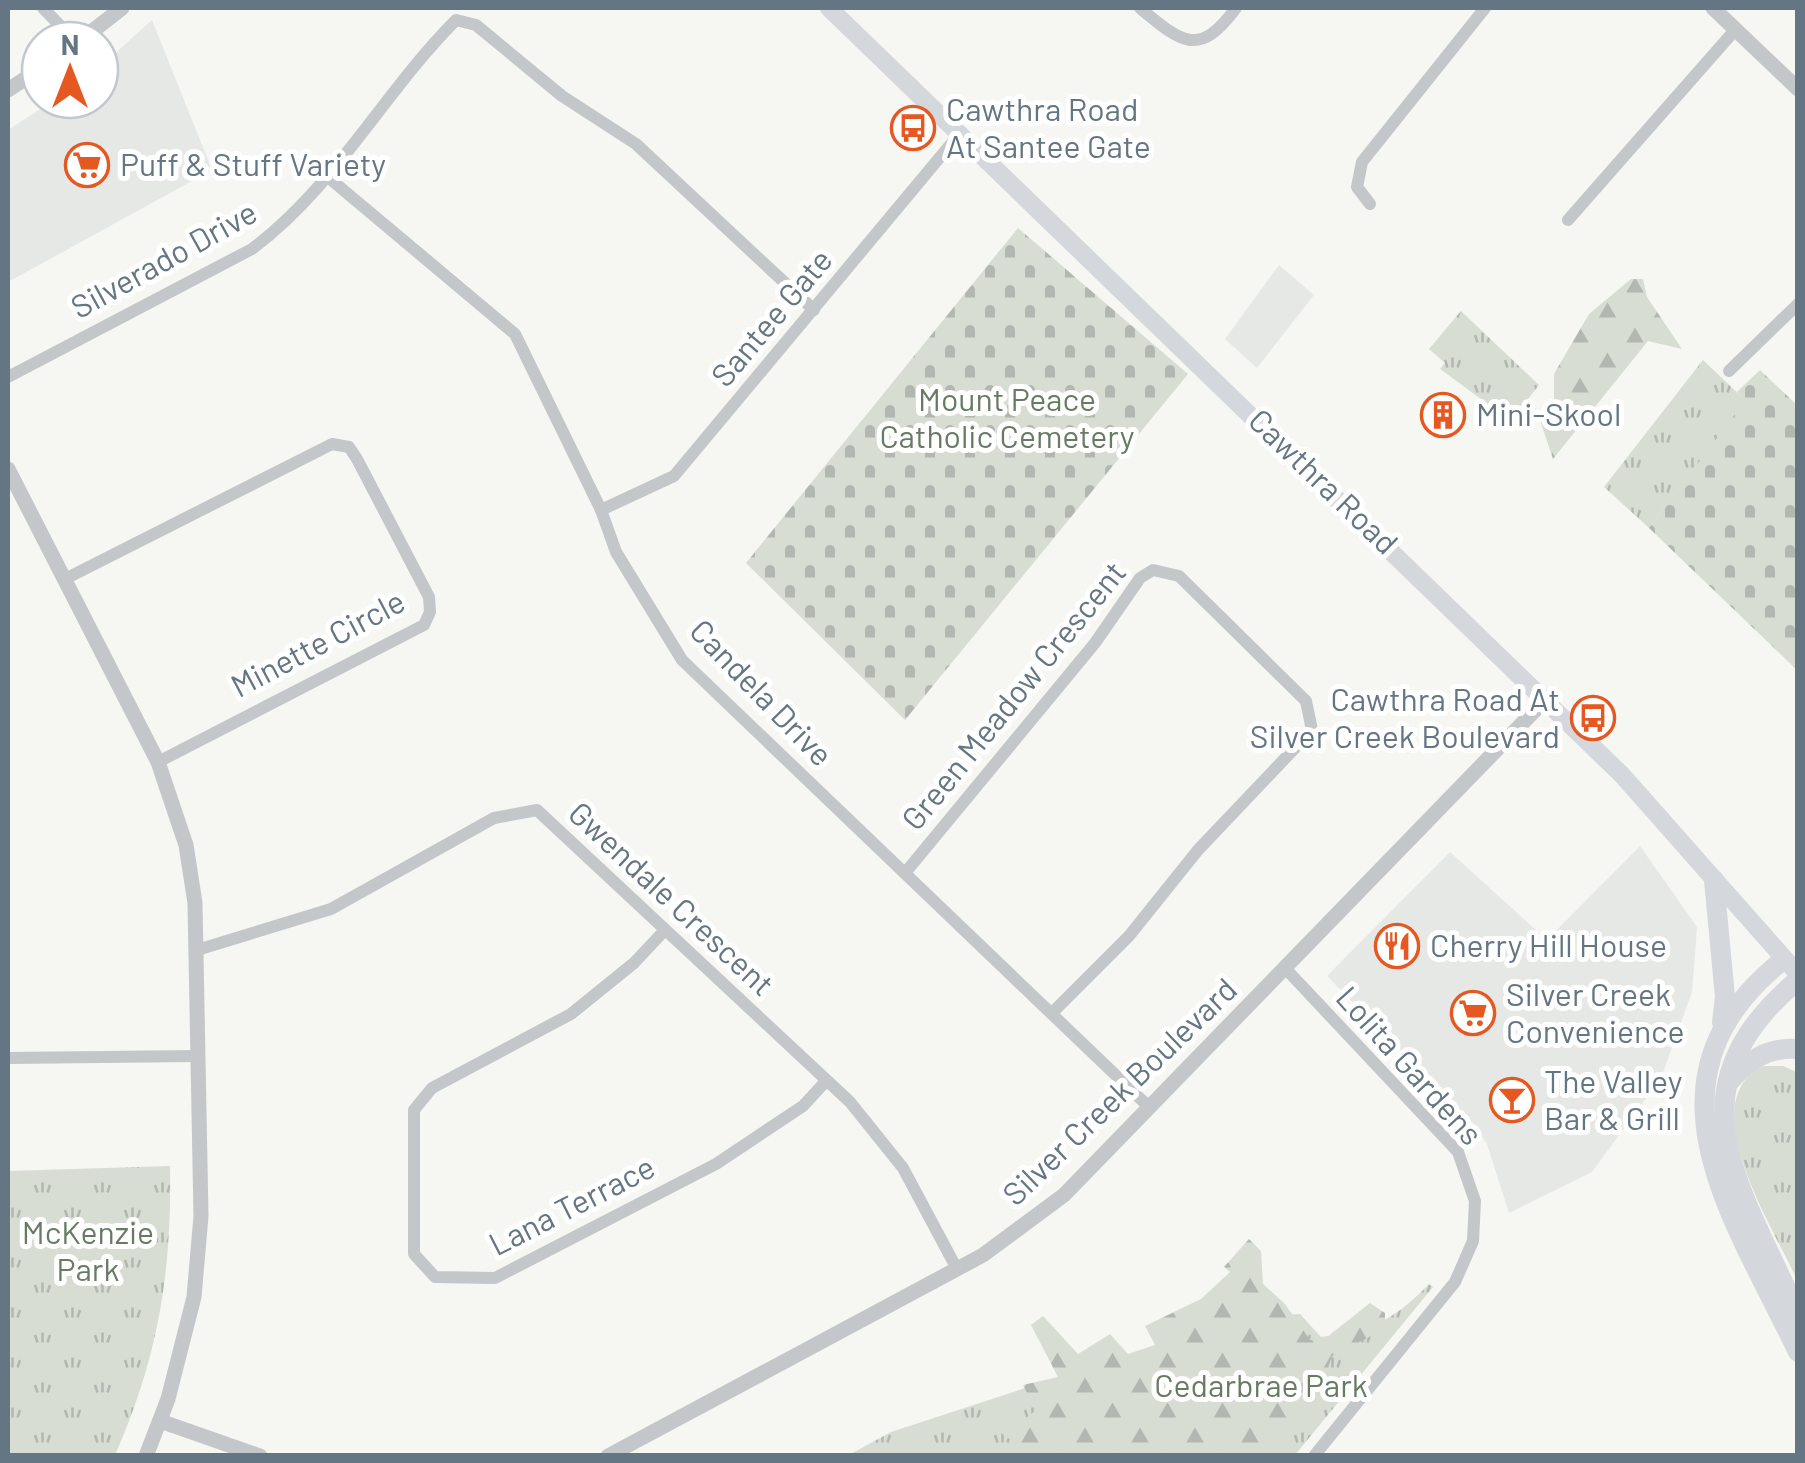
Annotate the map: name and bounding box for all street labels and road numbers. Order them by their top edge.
street label: Silverado Drive [64,192,263,325]
street label: Santee Gate [702,240,839,393]
street label: Cawthra Road [1242,400,1407,561]
street label: Green Meadow Crescent [892,553,1132,837]
street label: Minette Circle [224,581,410,704]
street label: Candela Drive [683,611,842,773]
street label: Gwendale Crescent [562,793,783,1002]
street label: Silver Creek Boulevard [994,969,1243,1212]
street label: Lolita Gardens [1329,978,1491,1152]
street label: Lana Terrace [482,1146,660,1262]

